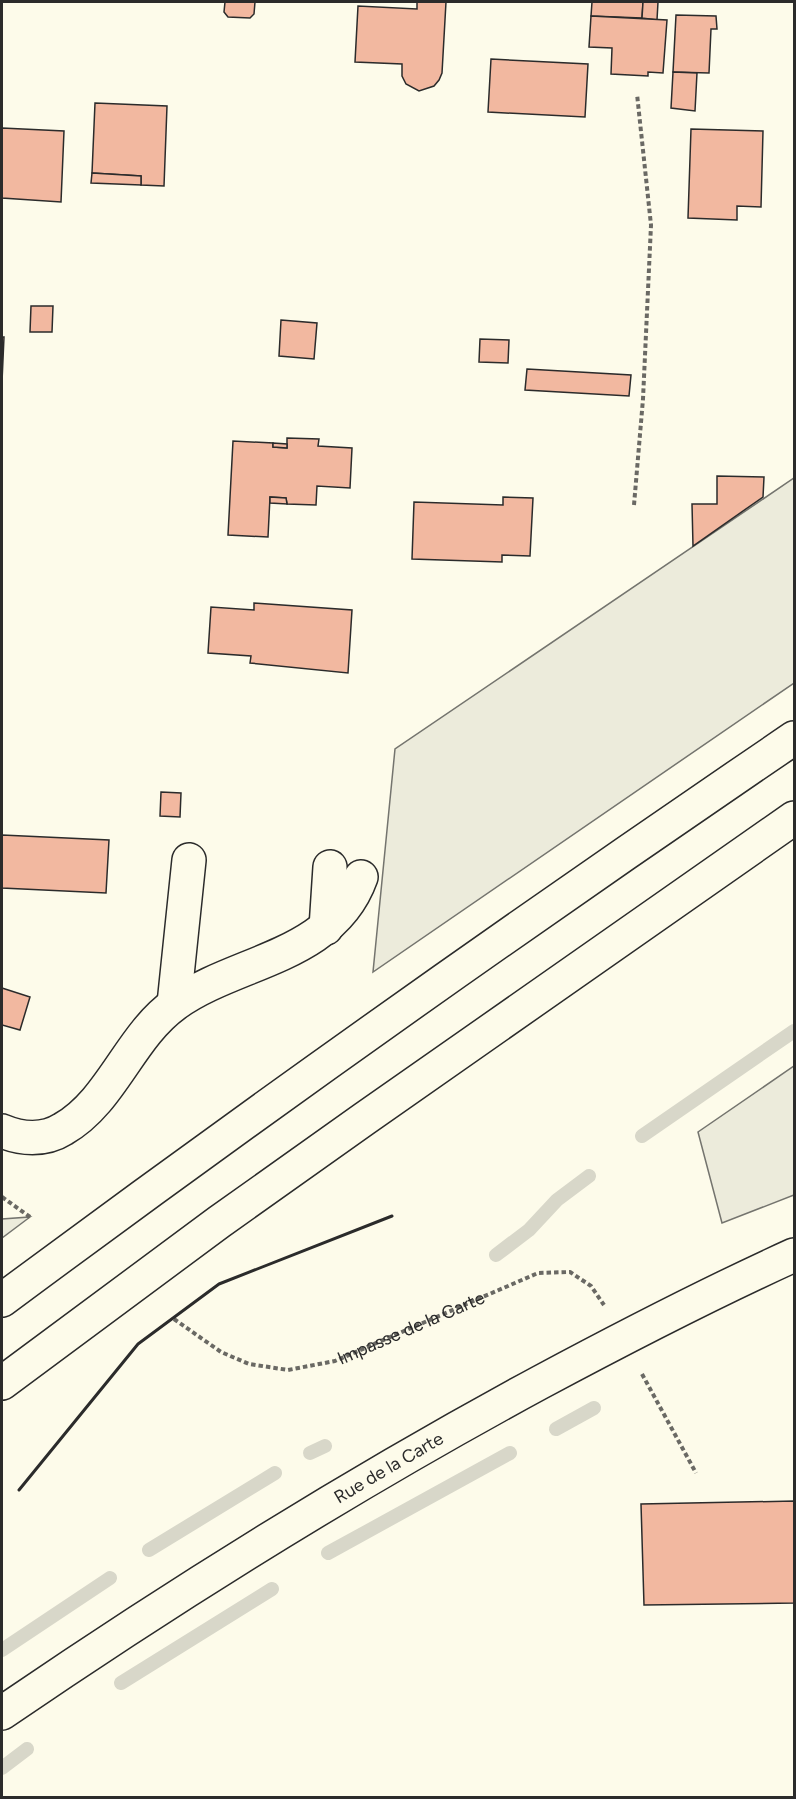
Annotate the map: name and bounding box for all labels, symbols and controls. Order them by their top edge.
street label: Impasse de la Carte [334,1286,488,1370]
street label: Rue de la Carte [330,1427,447,1508]

